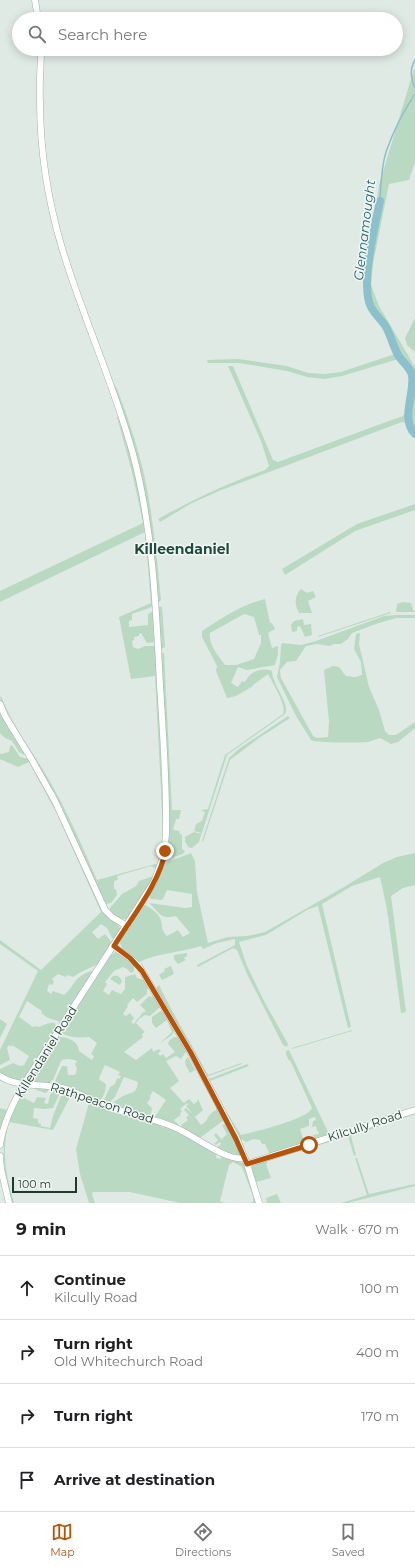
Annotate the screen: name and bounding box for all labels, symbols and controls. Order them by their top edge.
search box [12,12,403,56]
icon: search [26,23,48,45]
text: Search here [58,25,147,44]
water label: Glennamought [350,178,378,281]
district label: Killeendaniel [134,540,230,558]
route end [156,842,174,860]
street label: Killendaniel Road [11,1003,80,1100]
street label: Rathpeacon Road [49,1079,156,1126]
street label: Kilcully Road [326,1106,404,1145]
route start [300,1136,318,1154]
scale bar [12,1175,77,1194]
text: 100 m [18,1177,51,1191]
text: 9 min [16,1219,66,1239]
text: Walk · 670 m [315,1221,399,1237]
text: Continue [54,1270,126,1289]
icon: ahead [16,1277,38,1299]
text: 100 m [360,1280,399,1296]
text: Kilcully Road [54,1289,138,1305]
text: Turn right [54,1334,133,1353]
icon: right [16,1341,38,1363]
text: 400 m [356,1344,399,1360]
text: Old Whitechurch Road [54,1353,203,1369]
icon: right [16,1405,38,1427]
text: Turn right [54,1406,133,1425]
text: 170 m [361,1408,399,1424]
icon: arrive [16,1469,38,1491]
text: Arrive at destination [54,1470,215,1489]
tab: Map [50,1521,75,1559]
tab: Directions [175,1521,231,1559]
tab: Saved [332,1521,365,1559]

